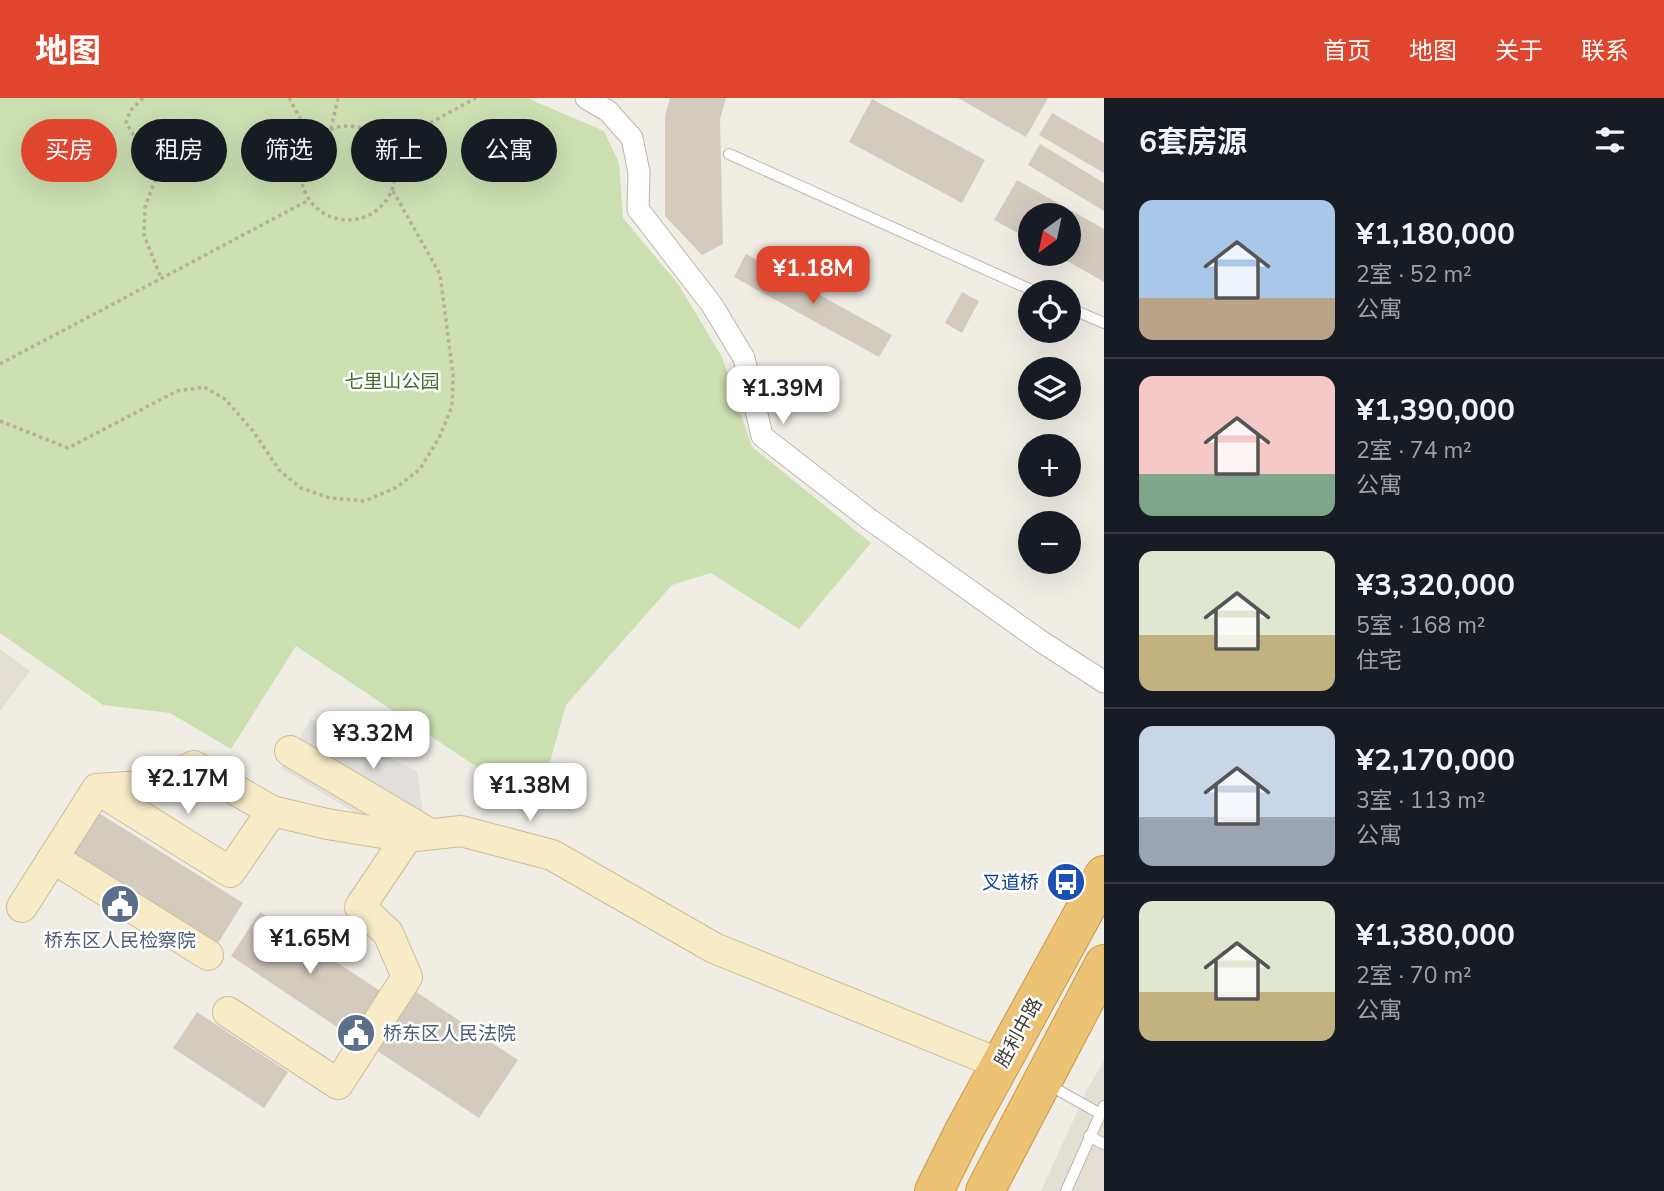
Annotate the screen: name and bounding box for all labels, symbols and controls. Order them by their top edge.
text: 地图 [35,29,101,74]
text: 首页 [1323,35,1371,67]
text: 地图 [1409,35,1457,67]
text: 关于 [1495,35,1543,67]
text: 联系 [1581,35,1629,67]
chip: 买房 [21,119,117,182]
chip: 租房 [131,119,227,182]
chip: 筛选 [241,119,337,182]
chip: 新上 [351,119,447,182]
chip: 公寓 [461,119,557,182]
icon: filters [1591,121,1629,159]
text: 6套房源 [1139,122,1247,163]
north arrow [1018,203,1082,266]
map controls [1018,203,1081,574]
text: ¥1,180,000 [1356,214,1515,255]
icon: home [1195,228,1279,312]
pin: ¥1.18M [756,246,870,306]
text: ¥1.18M [773,253,853,284]
text: 2室 · 52 m² [1356,259,1472,290]
button: locate [1018,280,1081,343]
text: 公寓 [1356,294,1402,325]
button: layers [1018,357,1081,420]
pin: ¥1.39M [726,366,840,426]
park label: 七里山公园 [344,369,440,395]
text: ¥1.39M [743,373,823,404]
text: ¥1,390,000 [1356,390,1515,431]
icon: home [1195,404,1279,488]
button: + [1018,434,1081,497]
text: 2室 · 74 m² [1356,435,1472,466]
text: 公寓 [1356,470,1402,501]
button: − [1018,511,1081,574]
text: ¥3,320,000 [1356,565,1515,606]
icon: home [1195,579,1279,663]
text: 5室 · 168 m² [1356,610,1486,641]
text: 住宅 [1356,645,1402,676]
pin: ¥3.32M [316,712,430,771]
text: ¥3.32M [333,718,413,749]
text: ¥2,170,000 [1356,740,1515,781]
icon: home [1195,754,1279,838]
pin: ¥2.17M [131,756,245,816]
text: ¥2.17M [148,763,228,794]
pin: ¥1.38M [473,764,587,823]
text: ¥1.38M [490,770,570,801]
text: 3室 · 113 m² [1356,785,1486,816]
text: 公寓 [1356,820,1402,851]
bus stop icon: 叉道桥 [1045,861,1087,903]
place label: 叉道桥 [982,870,1039,896]
public building icon: 桥东区人民检察院 [99,883,141,925]
text: ¥1,380,000 [1356,915,1515,956]
pin: ¥1.65M [253,916,367,976]
text: ¥1.65M [270,923,350,954]
place label: 桥东区人民检察院 [44,928,196,954]
icon: home [1195,929,1279,1013]
text: 2室 · 70 m² [1356,960,1472,991]
street label: 胜利中路 [989,993,1049,1072]
text: 公寓 [1356,995,1402,1026]
public building icon: 桥东区人民法院 [335,1012,377,1054]
place label: 桥东区人民法院 [383,1021,516,1047]

